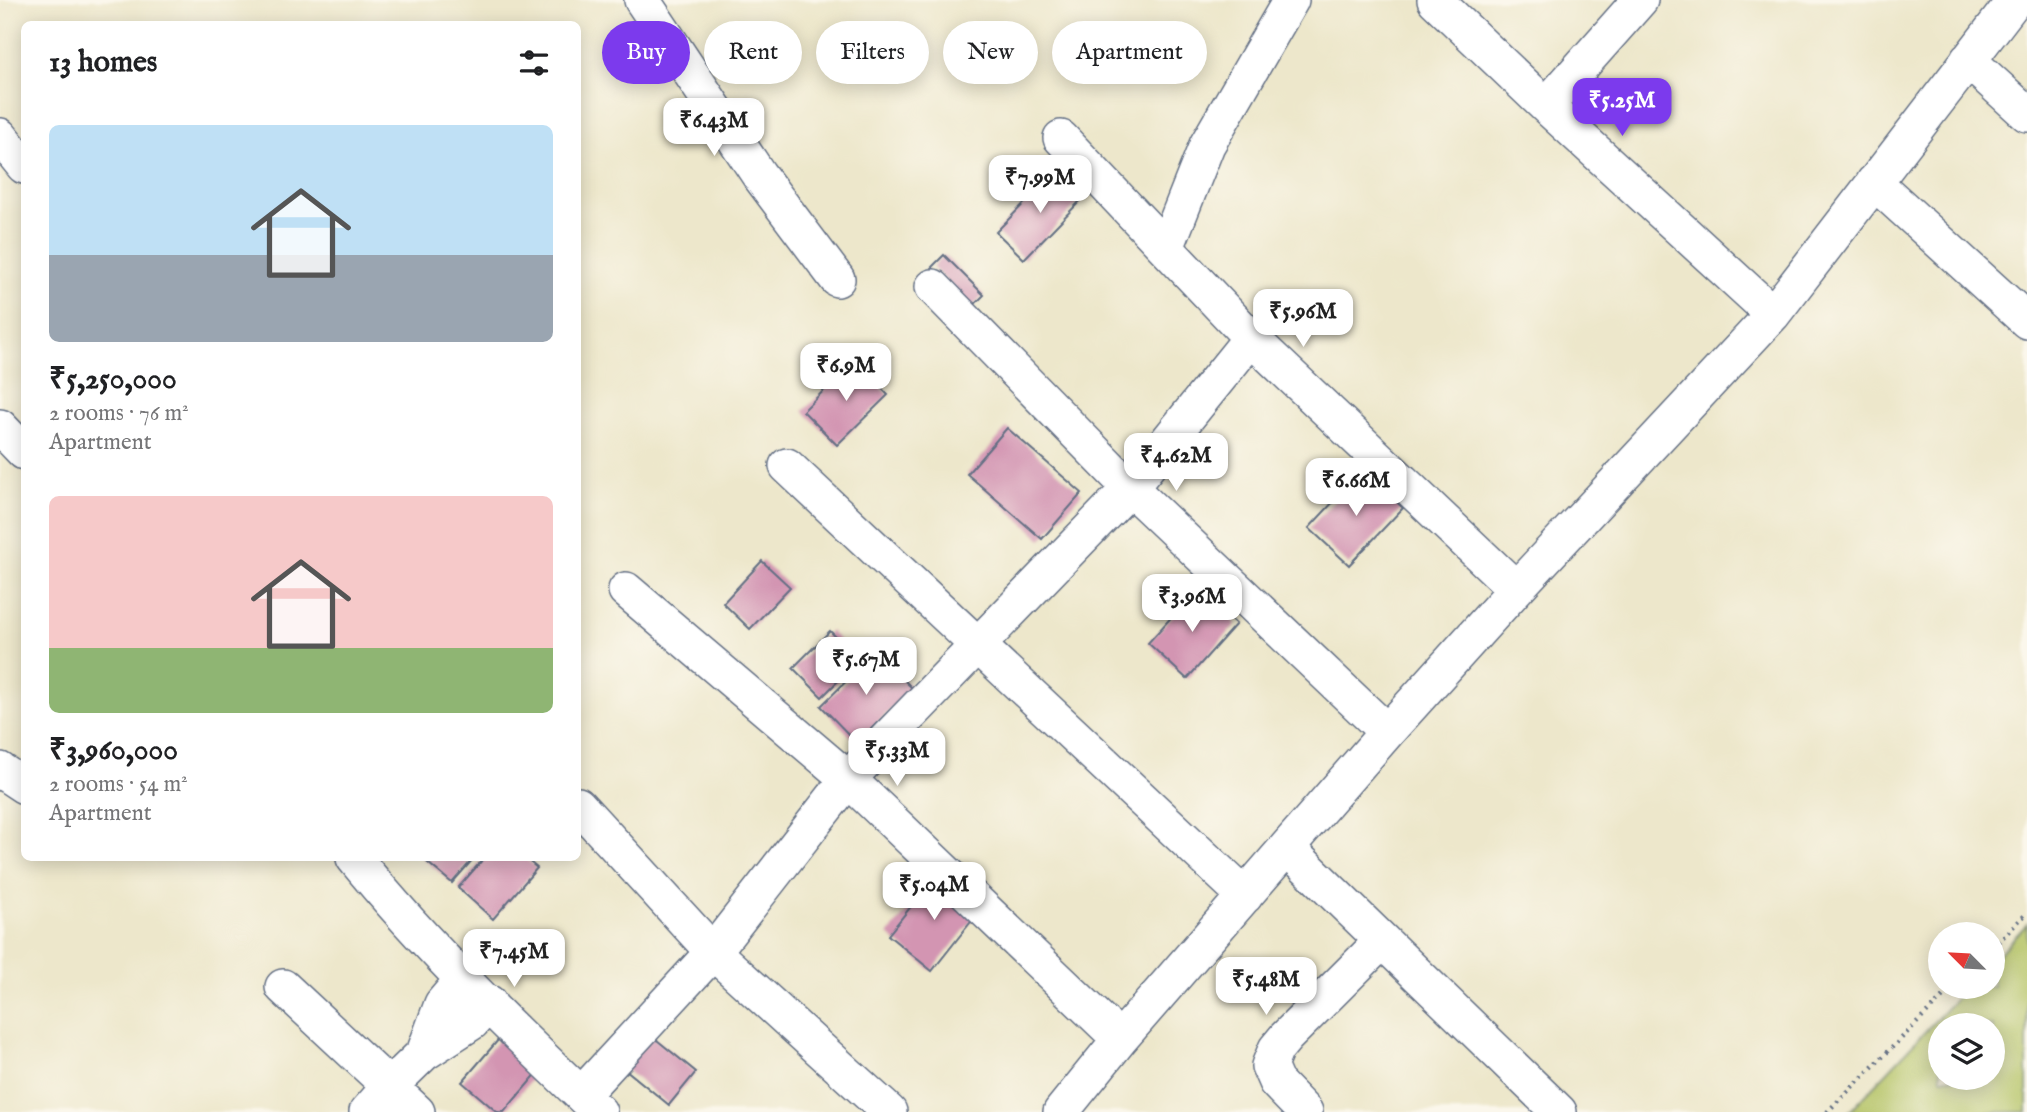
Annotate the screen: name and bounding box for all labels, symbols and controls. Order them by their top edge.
chip: Buy [602,21,690,84]
chip: Rent [704,21,802,84]
chip: Filters [816,21,929,84]
chip: New [943,21,1038,84]
chip: Apartment [1052,21,1207,84]
text: 13 homes [49,44,157,82]
icon: filters [515,44,553,82]
pin: ₹5.25M [1565,78,1679,138]
text: ₹5.25M [1588,86,1656,115]
pin: ₹6.43M [657,99,771,158]
text: ₹6.43M [679,106,749,135]
pin: ₹7.99M [983,156,1097,215]
text: ₹7.99M [1005,163,1075,192]
icon: home [238,170,364,296]
pin: ₹5.96M [1246,290,1360,349]
text: ₹5.96M [1269,297,1337,326]
pin: ₹6.9M [797,344,895,403]
text: ₹6.9M [816,351,876,380]
text: ₹5,250,000 [49,361,177,399]
text: 2 rooms · 76 m² [49,399,189,428]
text: Apartment [49,428,152,457]
pin: ₹4.62M [1119,434,1233,493]
text: ₹4.62M [1140,441,1212,470]
pin: ₹6.66M [1299,458,1413,518]
text: ₹6.66M [1322,466,1390,495]
icon: home [238,541,364,667]
pin: ₹3.96M [1135,574,1249,634]
text: ₹3.96M [1158,582,1226,611]
pin: ₹5.67M [809,638,923,697]
text: ₹5.67M [832,645,900,674]
pin: ₹5.33M [840,728,954,788]
text: ₹3,960,000 [49,732,178,770]
text: ₹5.33M [864,736,930,765]
text: 2 rooms · 54 m² [49,770,188,799]
text: Apartment [49,799,152,828]
pin: ₹5.04M [877,862,991,922]
text: ₹5.04M [899,870,969,899]
north arrow [1928,922,2006,999]
map controls [1928,922,2005,1090]
pin: ₹7.45M [457,930,571,989]
text: ₹7.45M [479,937,549,966]
pin: ₹5.48M [1209,958,1323,1017]
text: ₹5.48M [1232,965,1300,994]
button: layers [1928,1013,2005,1090]

